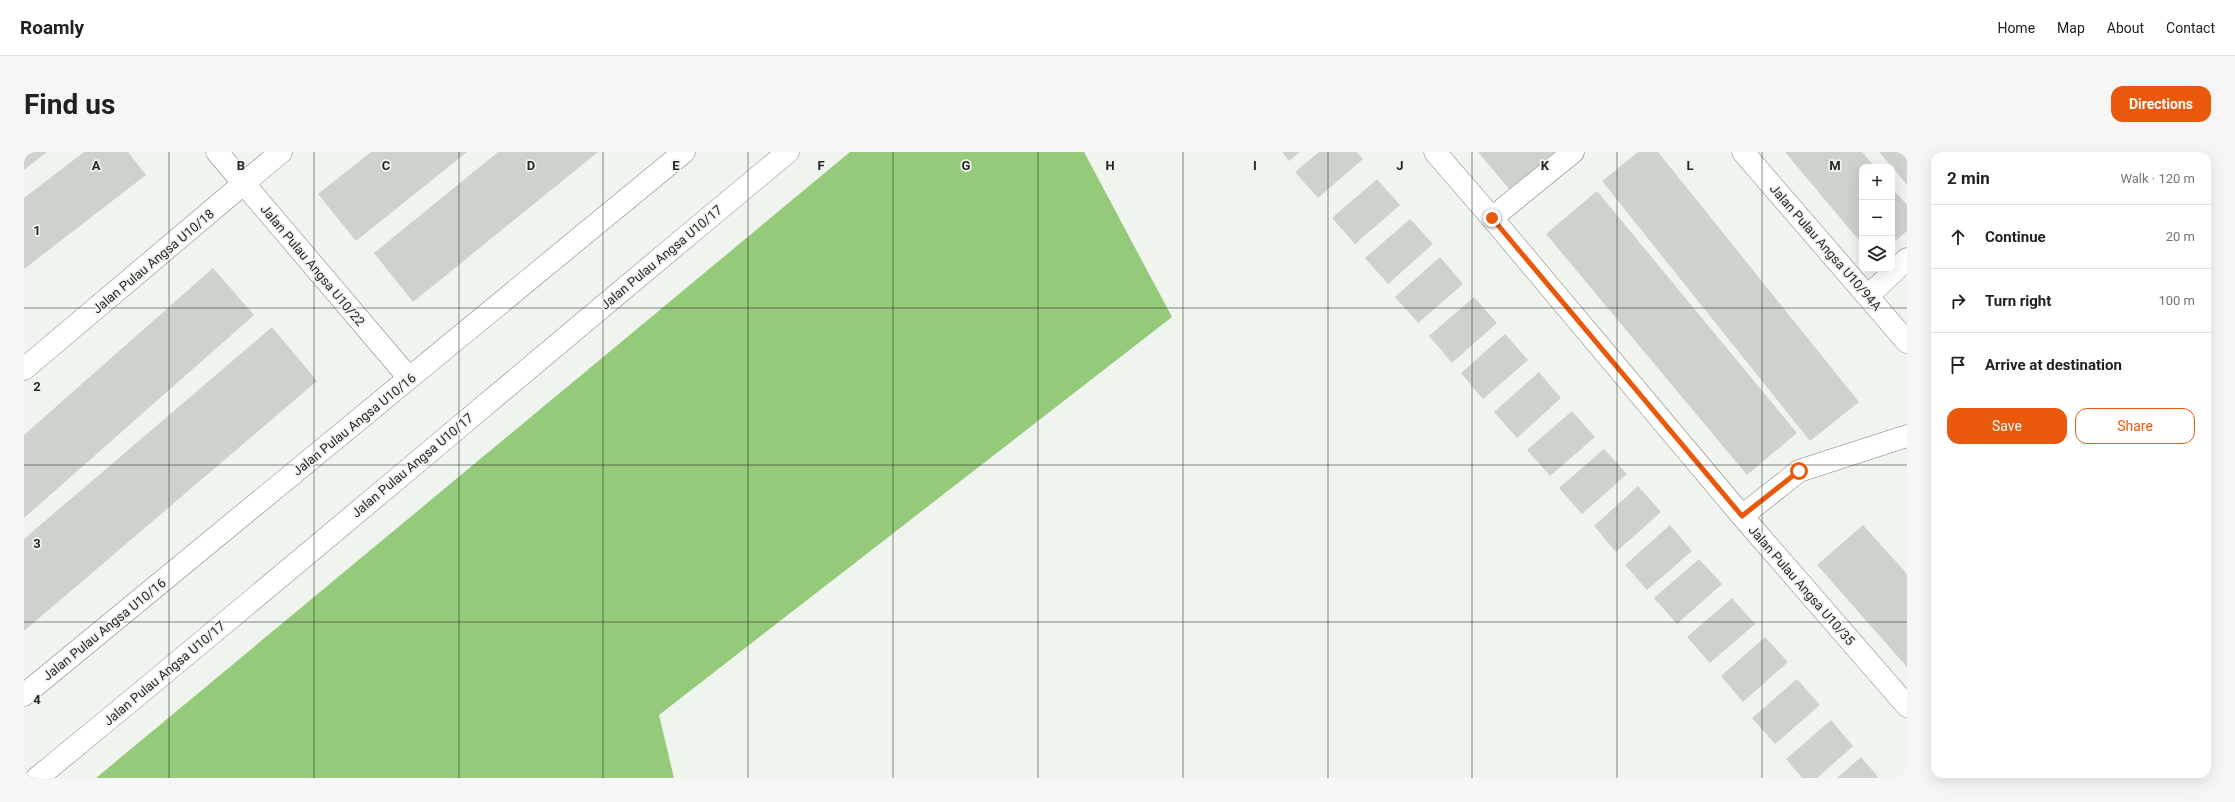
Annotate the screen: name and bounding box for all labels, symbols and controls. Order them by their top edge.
text: Roamly [20,16,84,39]
text: Home [1997,20,2035,36]
text: Map [2057,20,2085,36]
text: About [2107,20,2144,36]
text: Contact [2166,20,2215,36]
button: Directions [2111,86,2211,122]
text: Find us [24,88,115,121]
text: A [92,158,101,173]
text: B [237,158,245,173]
text: C [382,158,391,173]
text: D [527,158,535,173]
text: E [672,158,680,173]
text: F [817,158,825,173]
text: G [962,158,971,173]
text: H [1105,158,1115,173]
text: I [1253,158,1257,173]
text: J [1396,158,1404,173]
text: K [1541,158,1550,173]
text: L [1686,158,1694,173]
text: M [1829,158,1841,173]
map controls [1859,164,1895,272]
button: + [1859,164,1895,200]
text: 2 min [1947,168,1990,188]
text: Walk · 120 m [2120,171,2195,186]
street label: Jalan Pulau Angsa U10/94A [1767,181,1885,314]
button: − [1859,200,1895,236]
street label: Jalan Pulau Angsa U10/22 [257,202,368,329]
street label: Jalan Pulau Angsa U10/17 [598,202,725,313]
street label: Jalan Pulau Angsa U10/18 [90,206,217,317]
route end [1483,209,1501,227]
text: 1 [33,223,41,238]
icon: ahead [1947,226,1969,248]
text: Continue [1985,228,2046,246]
text: 20 m [2166,229,2195,244]
button: layers [1859,236,1895,272]
icon: right [1947,290,1969,312]
text: Turn right [1985,292,2051,310]
text: 100 m [2158,293,2195,308]
icon: arrive [1947,354,1969,376]
text: Arrive at destination [1985,356,2122,374]
street label: Jalan Pulau Angsa U10/16 [290,370,419,479]
text: 2 [33,379,41,394]
button: Save [1947,408,2067,444]
button: Share [2075,408,2195,444]
street label: Jalan Pulau Angsa U10/17 [349,410,476,521]
route start [1790,462,1808,480]
street label: Jalan Pulau Angsa U10/35 [1745,522,1858,648]
text: 3 [33,536,41,551]
street label: Jalan Pulau Angsa U10/16 [40,575,169,684]
street label: Jalan Pulau Angsa U10/17 [101,618,228,729]
text: 4 [33,692,41,707]

